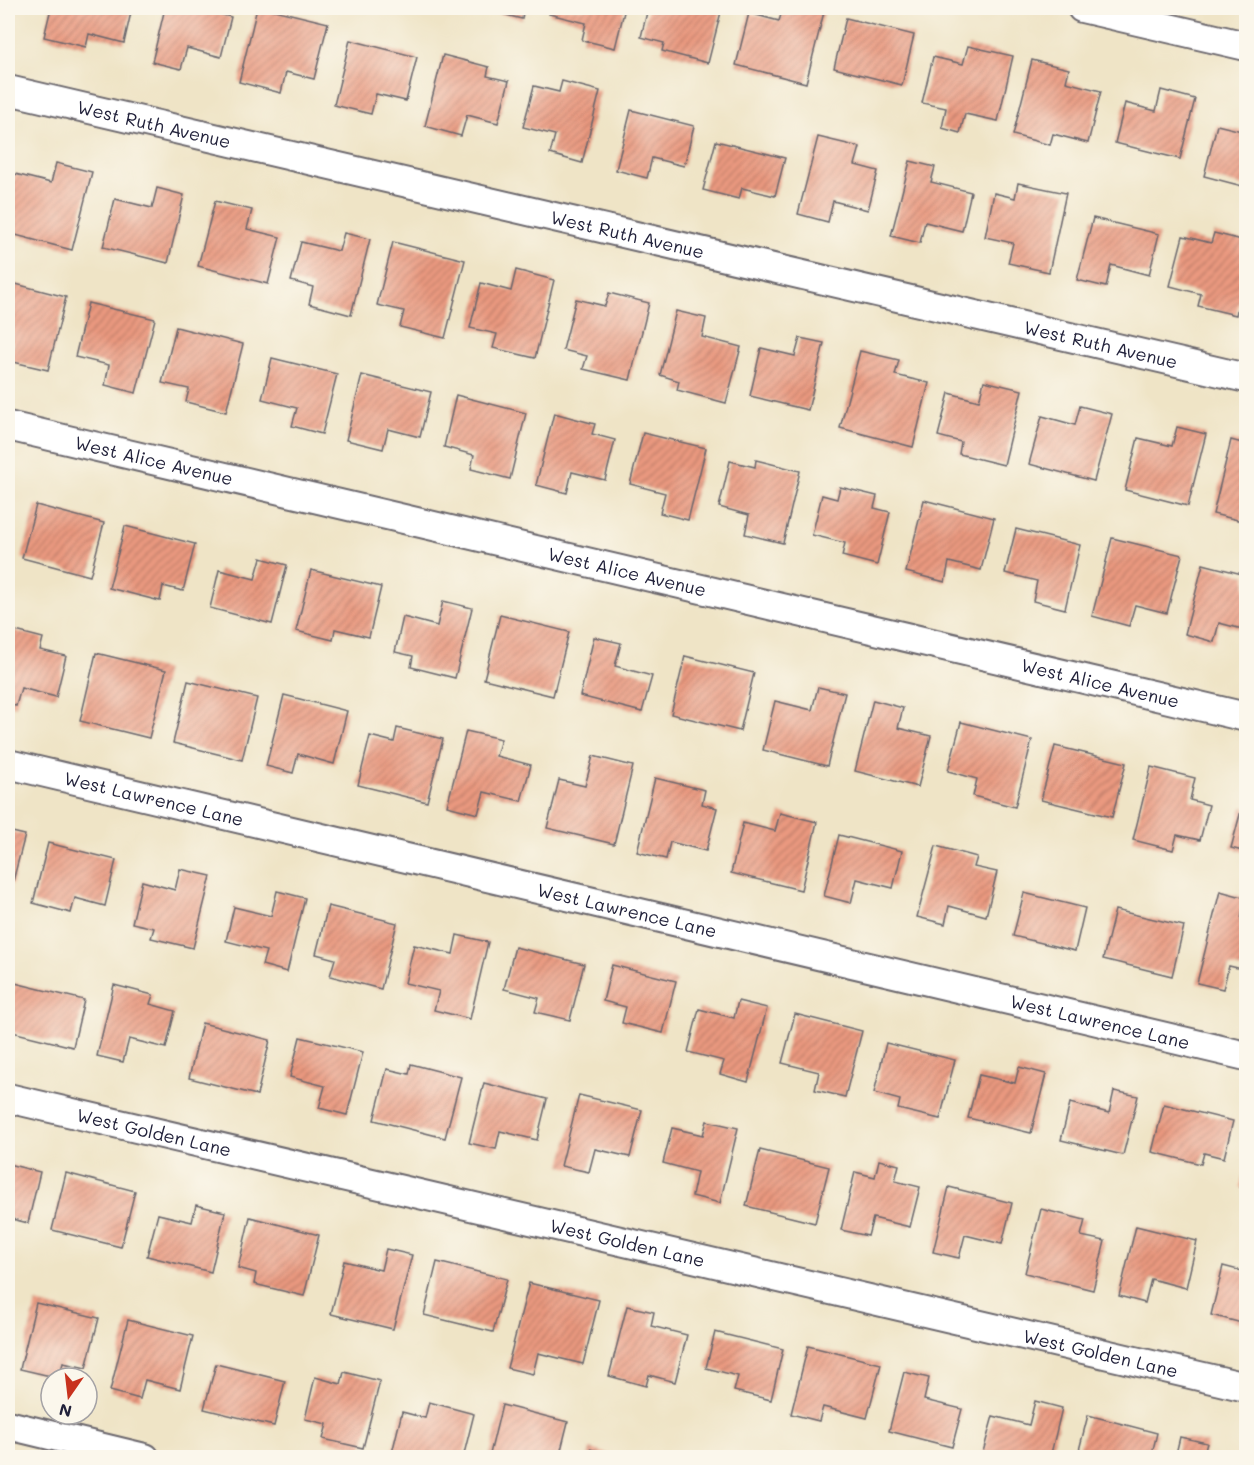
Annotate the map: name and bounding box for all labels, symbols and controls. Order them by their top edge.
street label: West Ruth Avenue [75,95,233,153]
street label: West Ruth Avenue [548,205,707,264]
street label: West Ruth Avenue [1022,315,1180,374]
street label: West Alice Avenue [73,430,236,491]
street label: West Alice Avenue [546,541,709,602]
street label: West Alice Avenue [1019,653,1182,713]
street label: West Lawrence Lane [62,766,246,831]
street label: West Lawrence Lane [535,877,719,943]
street label: West Lawrence Lane [1008,989,1192,1054]
street label: West Golden Lane [74,1102,234,1162]
street label: West Golden Lane [548,1213,707,1272]
street label: West Golden Lane [1021,1323,1180,1383]
north arrow [39,1366,99,1426]
text: N [57,1399,74,1423]

